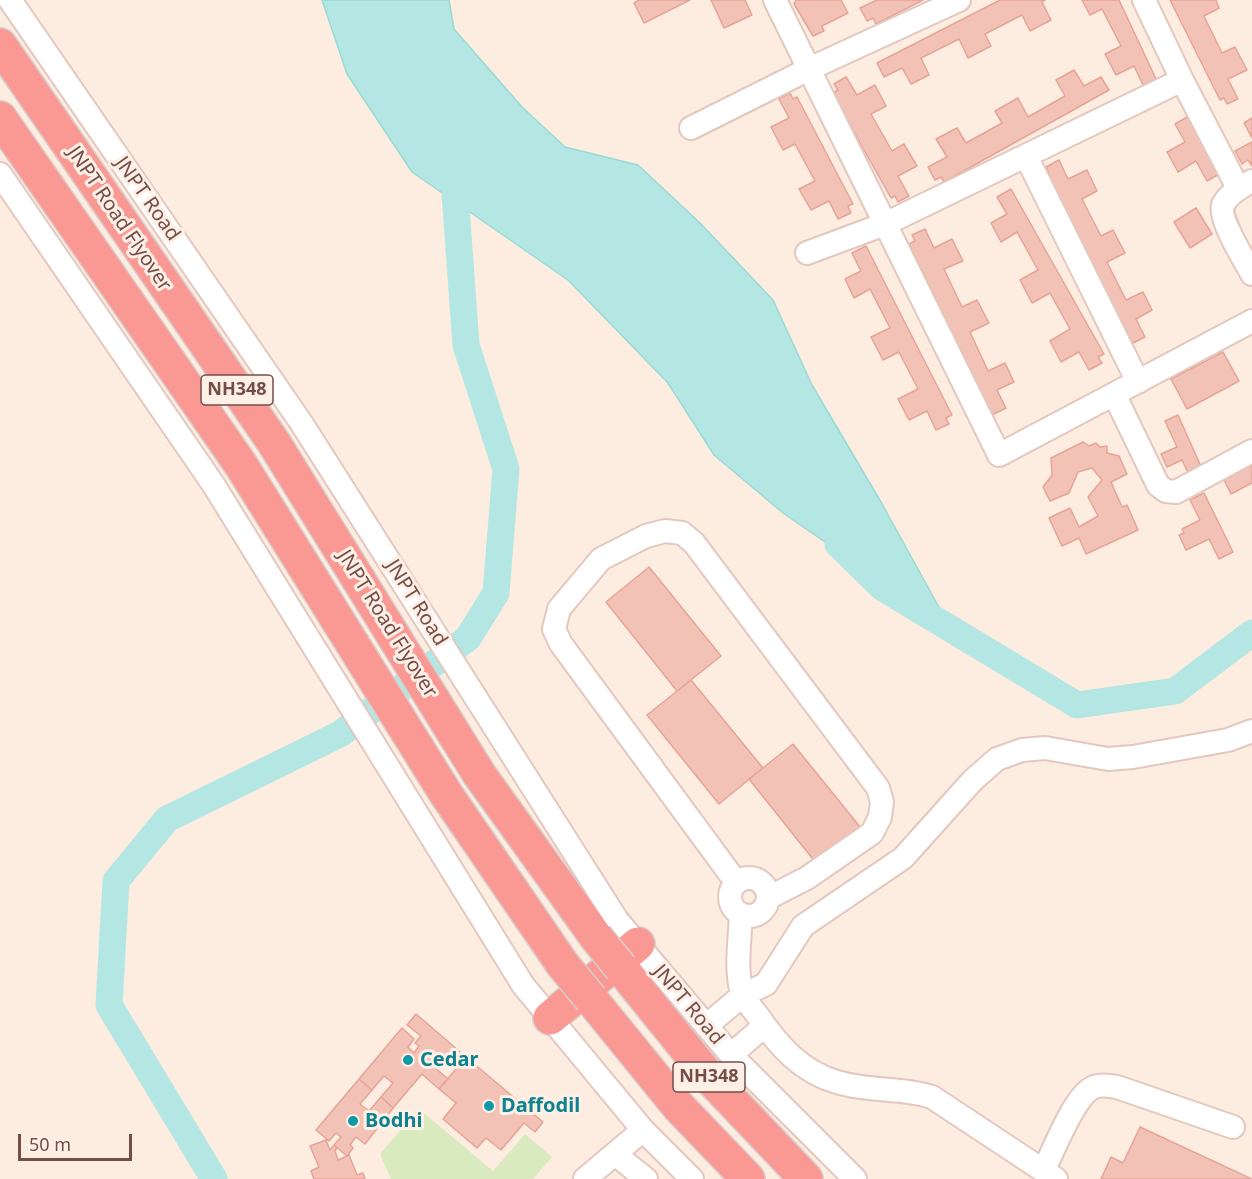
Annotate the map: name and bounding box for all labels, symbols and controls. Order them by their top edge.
street label: JNPT Road Flyover [62,142,176,296]
street label: JNPT Road [109,152,185,246]
road number: NH348 [201,375,273,405]
street label: JNPT Road Flyover [332,546,442,702]
street label: JNPT Road [380,555,452,651]
street label: JNPT Road [648,960,728,1050]
place label: Cedar [420,1048,478,1072]
marker: Cedar [401,1053,415,1067]
road number: NH348 [673,1062,745,1092]
place label: Daffodil [501,1094,580,1118]
marker: Daffodil [482,1099,496,1113]
place label: Bodhi [365,1109,422,1133]
marker: Bodhi [346,1114,360,1128]
scale bar [21,1122,135,1160]
text: 50 m [29,1132,71,1156]

